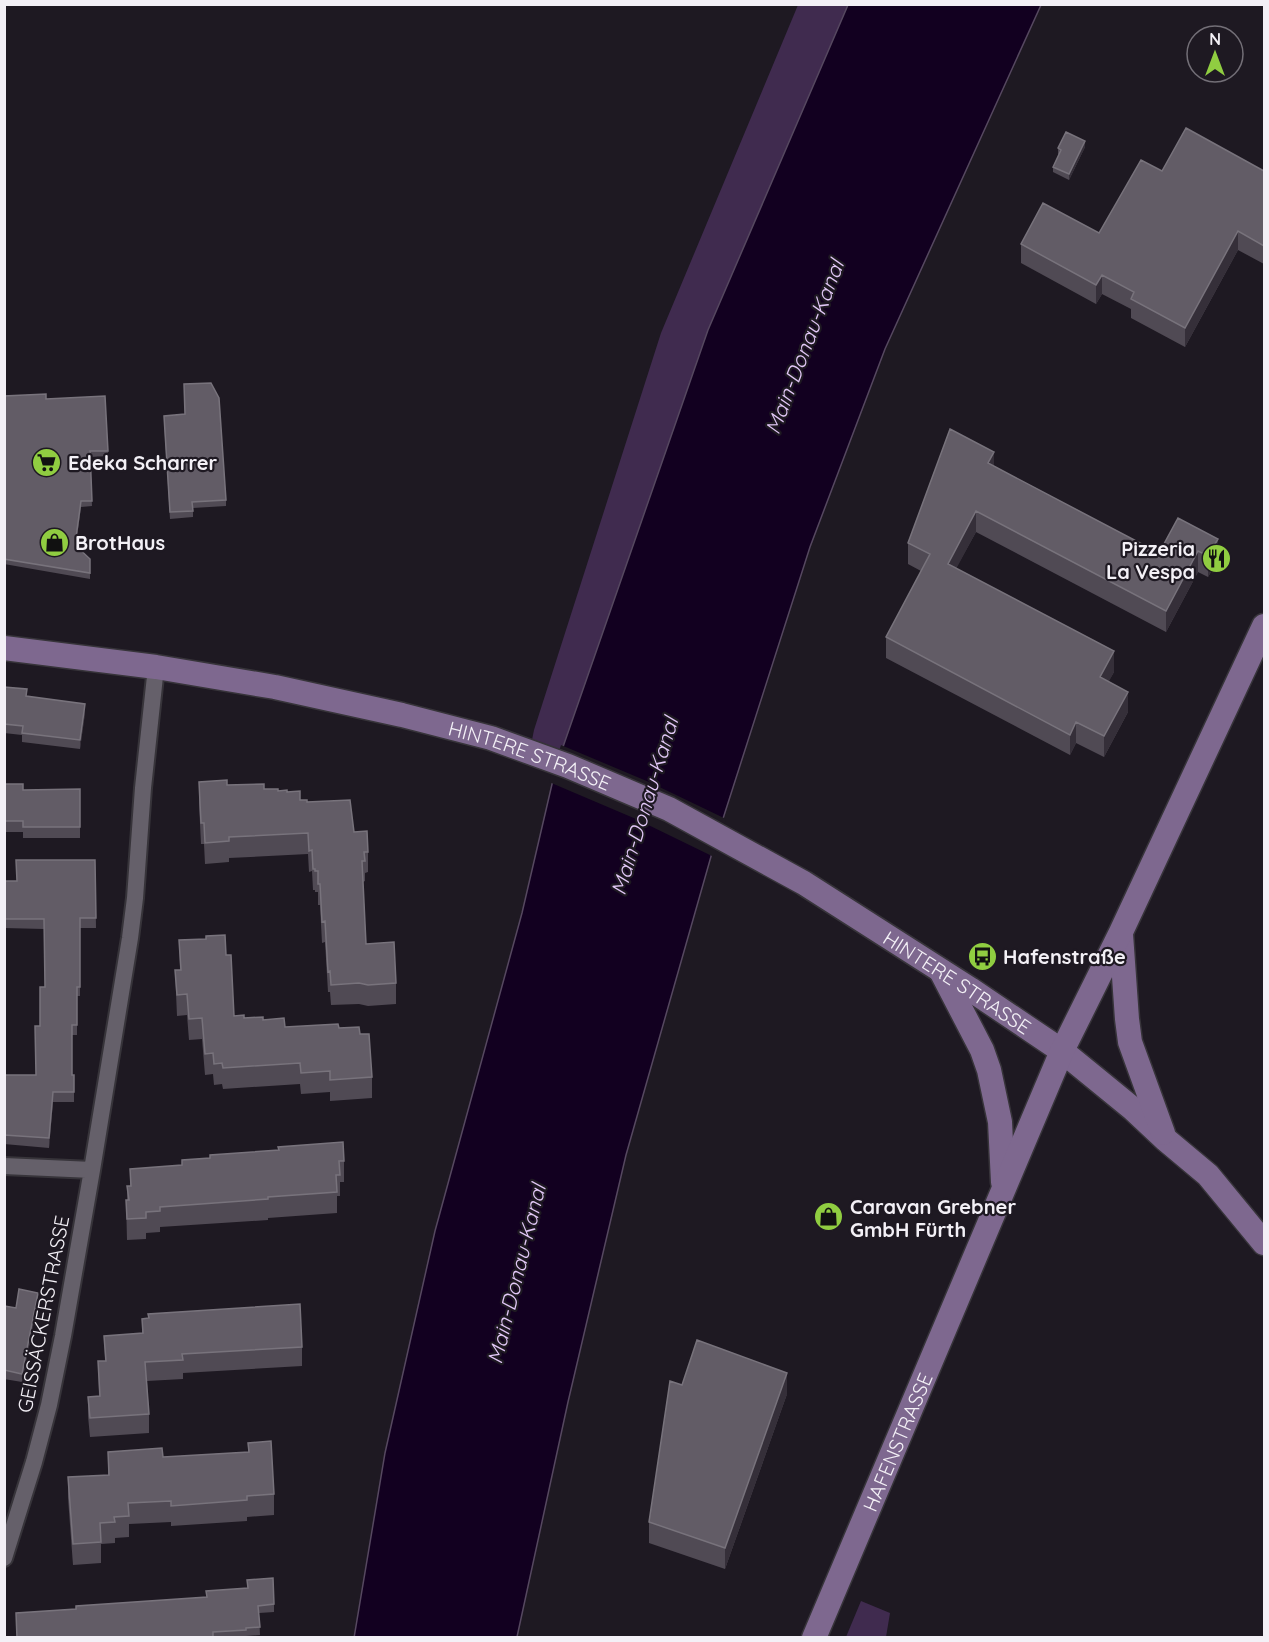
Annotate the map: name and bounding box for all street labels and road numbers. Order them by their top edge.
street label: HINTERE STRASSE [446,715,615,795]
street label: HINTERE STRASSE [879,925,1036,1039]
street label: GEISSÄCKERSTRASSE [12,1213,74,1415]
street label: HAFENSTRASSE [857,1369,937,1515]

